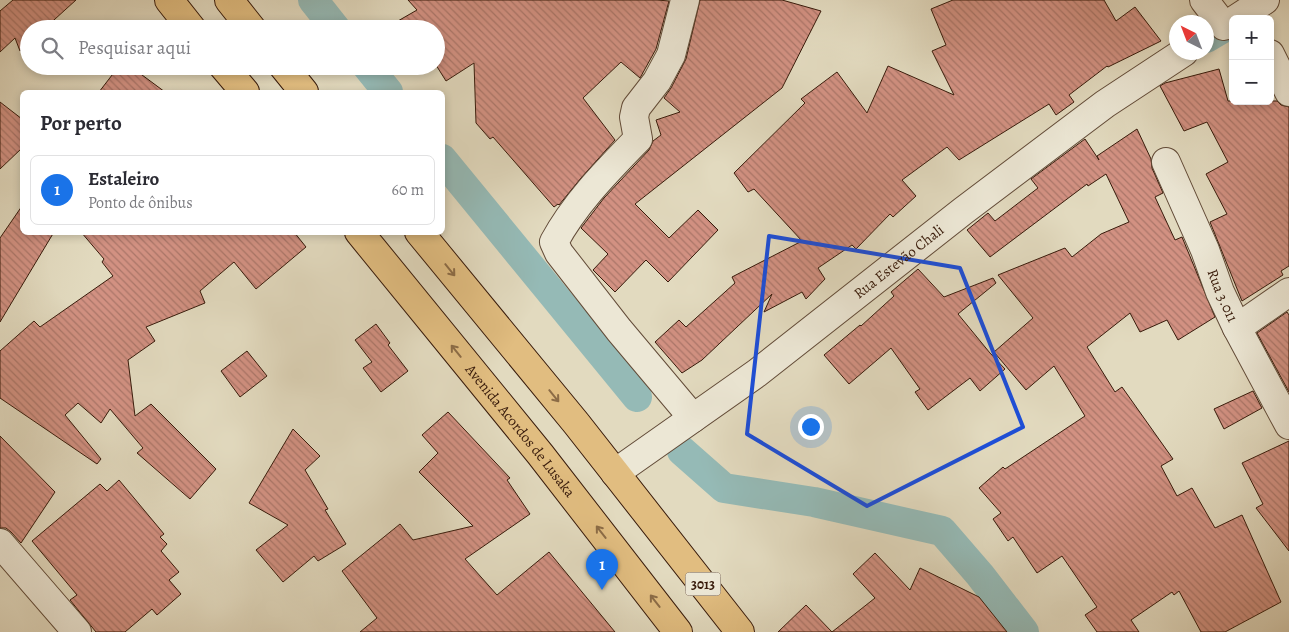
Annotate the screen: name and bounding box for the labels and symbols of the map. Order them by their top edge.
north arrow [1169,15,1214,60]
street label: Rua Estevão Chali [849,220,948,303]
one-way arrow [445,263,456,276]
street label: Rua 3.011 [1203,266,1243,325]
one-way arrow [450,344,461,357]
street label: Avenida Acordos de Lusaka [460,359,580,501]
one-way arrow [548,389,559,402]
your location [798,414,824,440]
one-way arrow [595,526,606,539]
pin: 1 [586,549,618,590]
road number: 3013 [686,572,720,596]
one-way arrow [649,595,660,608]

